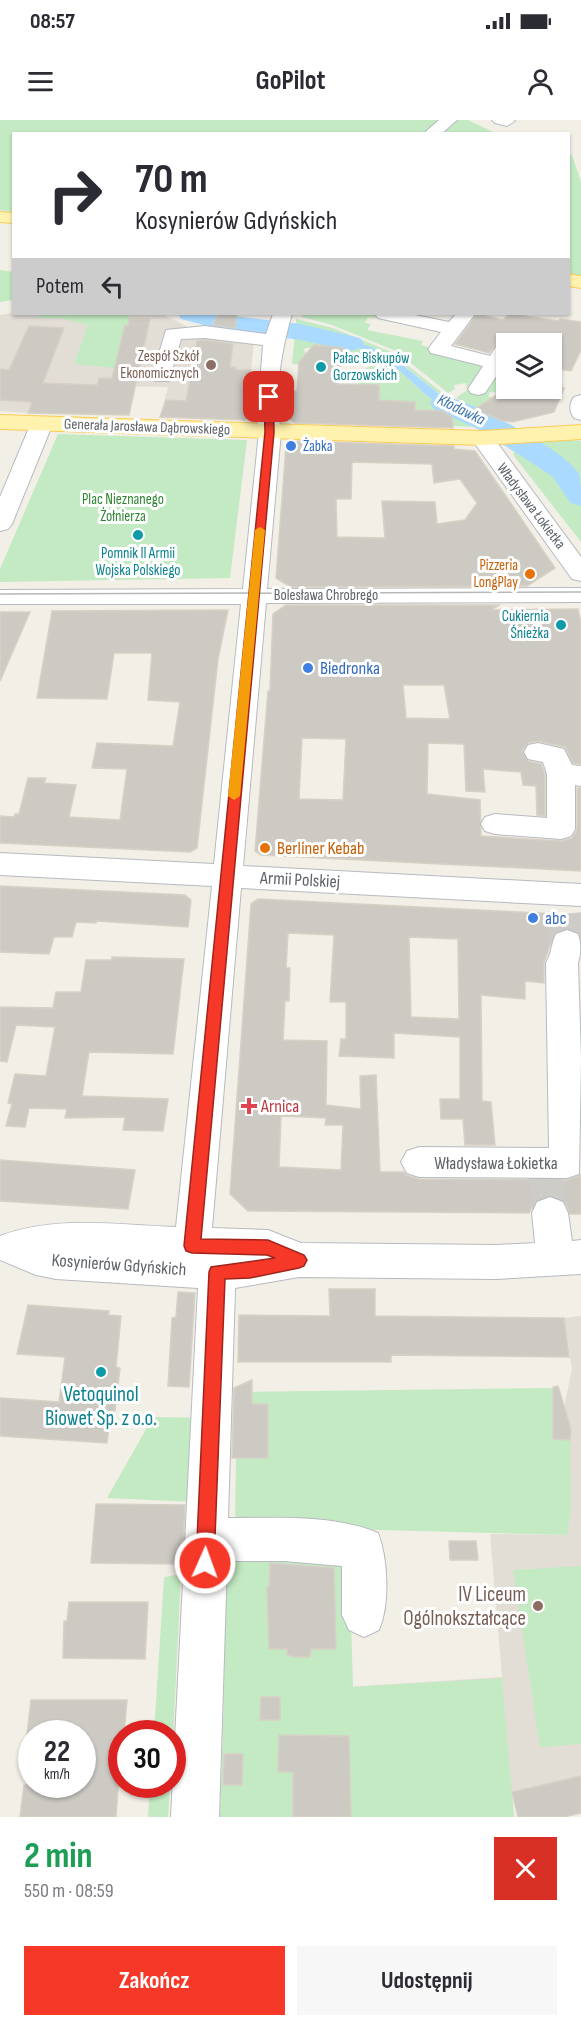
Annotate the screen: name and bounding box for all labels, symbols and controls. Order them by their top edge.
text: 08:57 [30,8,75,35]
icon: menu [24,65,57,98]
text: GoPilot [256,65,325,97]
icon: person [524,65,557,98]
text: 70 m [135,154,208,205]
icon: right [36,156,114,234]
text: Kosynierów Gdyńskich [135,205,337,237]
icon: left [96,270,129,303]
text: Potem [36,273,84,300]
map controls [496,333,562,399]
button: layers [496,333,562,399]
place label: Zespół Szkół Ekonomicznych [120,347,199,383]
place label: Pałac Biskupów Gorzowskich [333,349,410,385]
marker: Zespół Szkół Ekonomicznych [204,358,218,372]
marker: Pałac Biskupów Gorzowskich [314,360,328,374]
pin [243,371,294,422]
icon: arrive [252,380,285,413]
water label: Kłodawka [434,390,488,430]
street label: Generała Jarosława Dąbrowskiego [64,415,230,439]
place label: Żabka [303,437,333,456]
marker: Żabka [284,439,298,453]
street label: Władysława Łokietka [492,459,570,553]
park label: Plac Nieznanego Żołnierza [82,490,164,526]
marker: Pomnik II Armii Wojska Polskiego [131,528,145,542]
place label: Pomnik II Armii Wojska Polskiego [95,544,181,580]
place label: Pizzeria LongPlay [473,556,518,592]
marker: Pizzeria LongPlay [523,567,537,581]
street label: Bolesława Chrobrego [274,586,378,605]
place label: Cukiernia Śnieżka [502,607,549,643]
marker: Cukiernia Śnieżka [554,618,568,632]
place label: Biedronka [320,658,380,679]
marker: Biedronka [301,661,315,675]
place label: Berliner Kebab [277,838,364,859]
marker: Berliner Kebab [258,841,272,855]
street label: Armii Polskiej [259,867,340,893]
place label: abc [545,908,567,929]
marker: abc [526,911,540,925]
place label: Arnica [260,1096,299,1117]
marker: Arnica [242,1099,256,1113]
street label: Władysława Łokietka [434,1153,558,1174]
street label: Kosynierów Gdyńskich [51,1250,187,1280]
marker: Vetoquinol Biowet Sp. z o.o. [94,1365,108,1379]
place label: Vetoquinol Biowet Sp. z o.o. [45,1382,157,1431]
position arrow [173,1531,237,1595]
place label: IV Liceum Ogólnokształcące [403,1582,526,1631]
marker: IV Liceum Ogólnokształcące [531,1599,545,1613]
speed limit sign: 30 [108,1720,186,1798]
text: 22 [44,1734,70,1770]
text: km/h [44,1765,70,1784]
text: 2 min [24,1835,93,1878]
button: close [494,1837,557,1900]
text: 550 m · 08:59 [24,1879,114,1903]
button: Zakończ [24,1946,285,2015]
button: Udostępnij [297,1946,557,2015]

